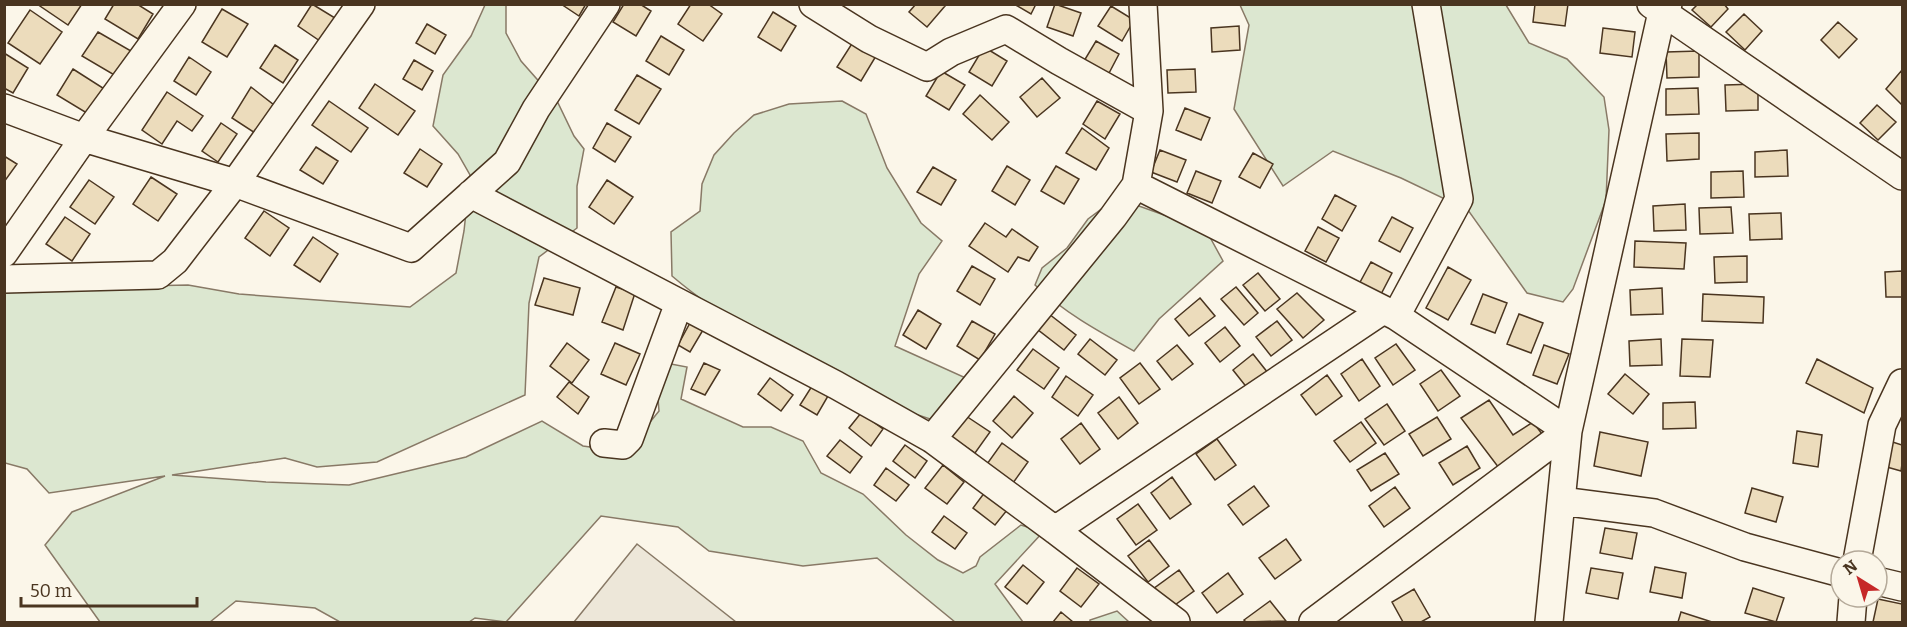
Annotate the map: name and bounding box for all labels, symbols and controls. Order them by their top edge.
north arrow [1829,549,1889,609]
text: N [1840,556,1861,579]
scale bar [21,570,196,608]
text: 50 m [30,580,72,602]

